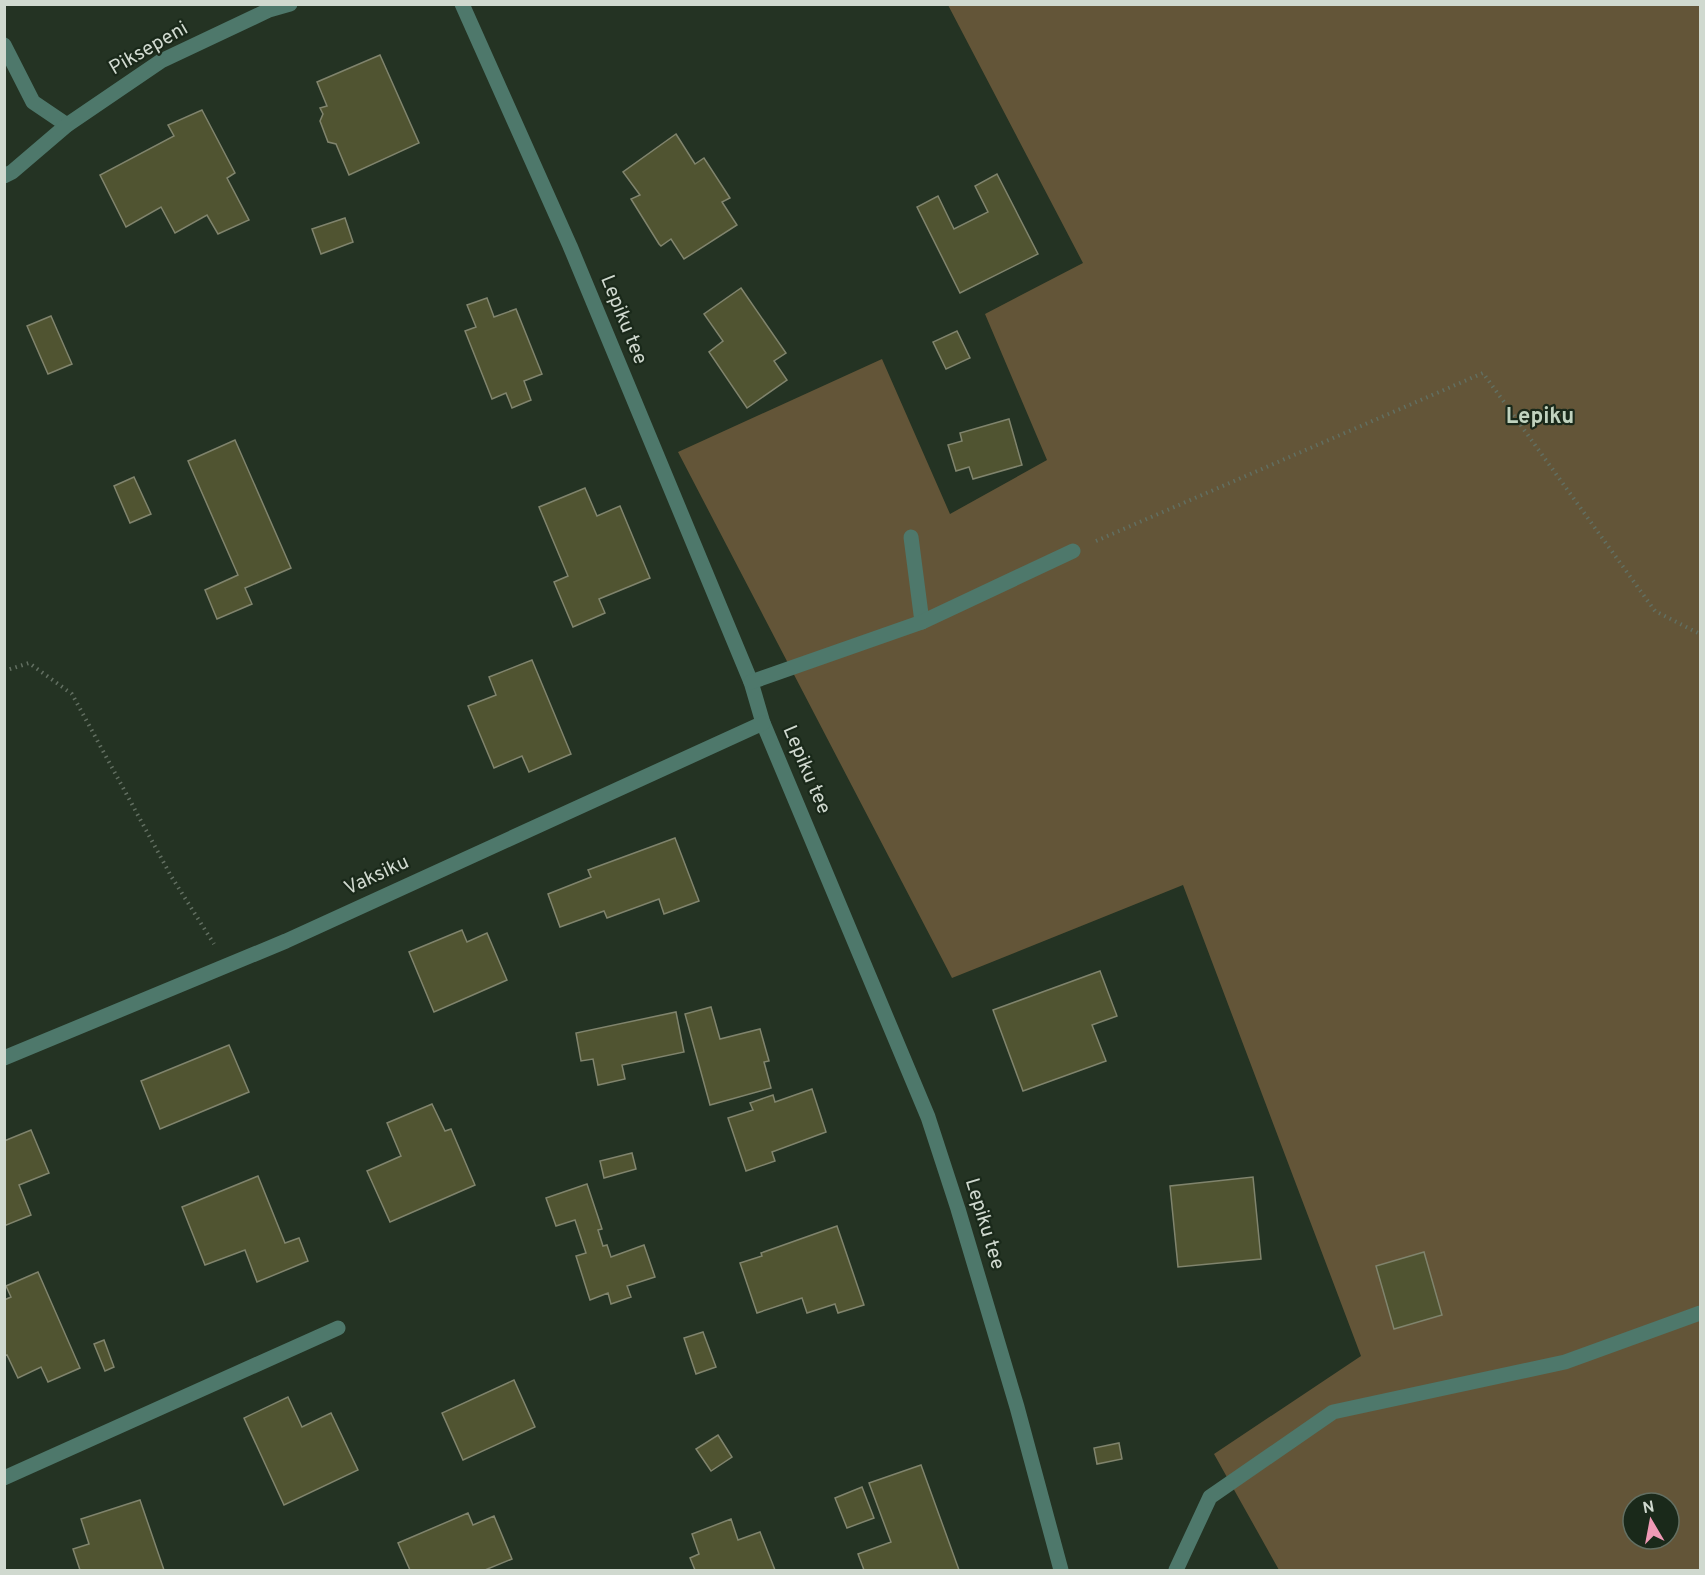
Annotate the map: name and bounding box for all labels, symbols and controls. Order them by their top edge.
street label: Piksepeni [105,16,193,82]
street label: Lepiku tee [593,272,653,368]
district label: Lepiku [1506,404,1574,431]
street label: Lepiku tee [776,722,836,818]
street label: Vaksiku [341,850,413,902]
street label: Lepiku tee [958,1175,1010,1273]
north arrow [1621,1491,1681,1551]
text: N [1641,1497,1656,1519]

